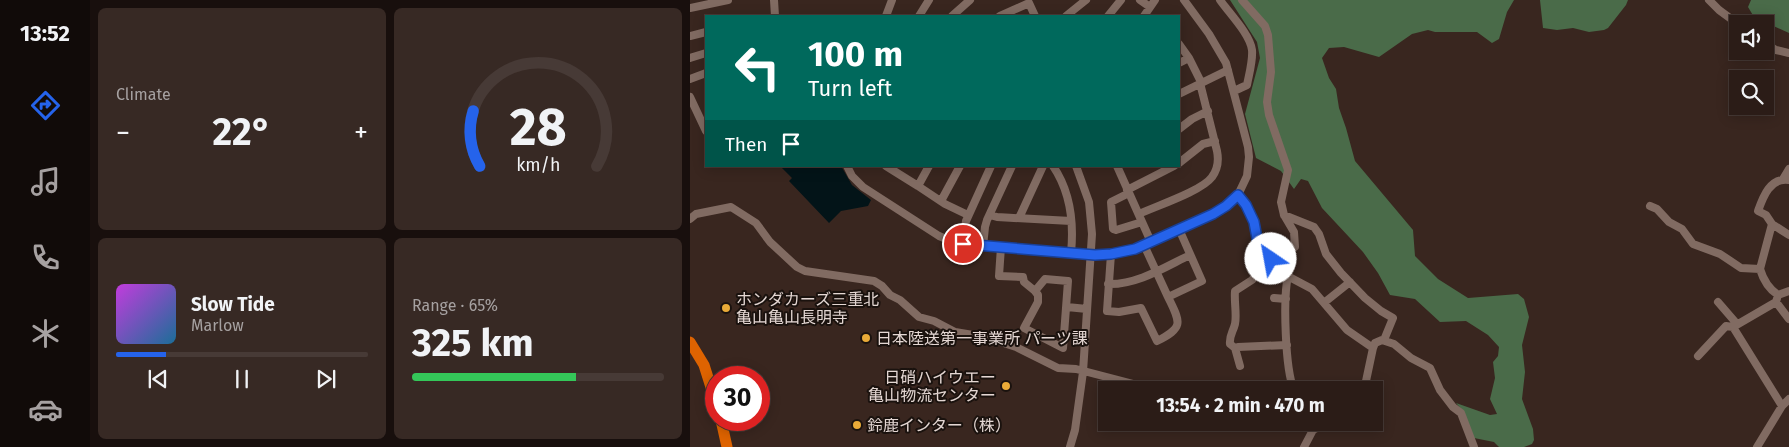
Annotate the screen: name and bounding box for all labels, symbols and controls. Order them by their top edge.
map controls [1729,15,1774,115]
button: sound [1729,15,1774,60]
text: 13:52 [20,20,70,47]
text: 100 m [808,33,903,75]
icon: left [725,35,790,100]
button: search [1729,70,1774,115]
text: Turn left [808,75,892,102]
text: Climate [116,85,171,104]
icon: directions [28,88,63,123]
text: 28 [509,96,567,159]
text: 22° [212,109,272,155]
text: − [116,116,130,149]
text: + [354,116,368,149]
icon: arrive [777,130,805,158]
text: Then [725,133,767,156]
text: km/h [516,154,560,176]
icon: music [28,164,63,199]
pin [942,223,984,265]
icon: arrive [949,230,977,258]
position arrow [1244,232,1296,284]
icon: phone [28,240,63,275]
place label: ホンダカーズ三重北 亀山亀山長明寺 [736,290,879,327]
text: Slow Tide [191,293,275,316]
text: Range · 65% [412,296,498,315]
marker: ホンダカーズ三重北 亀山亀山長明寺 [720,302,732,314]
icon: climate [28,316,63,351]
text: Marlow [191,316,244,335]
text: 325 km [412,320,534,366]
place label: 日本陸送第一事業所 パーツ課 [876,329,1088,348]
marker: 日本陸送第一事業所 パーツ課 [860,332,872,344]
icon: previous [144,365,172,393]
icon: pause [228,365,256,393]
icon: next [312,365,340,393]
speed limit sign: 30 [705,366,770,431]
place label: 日硝ハイウエー 亀山物流センター [868,368,996,405]
marker: 日硝ハイウエー 亀山物流センター [1000,380,1012,392]
icon: car [28,392,63,427]
text: 13:54 · 2 min · 470 m [1156,394,1325,417]
place label: 鈴鹿インター（株） [867,416,1011,435]
marker: 鈴鹿インター（株） [851,419,863,431]

